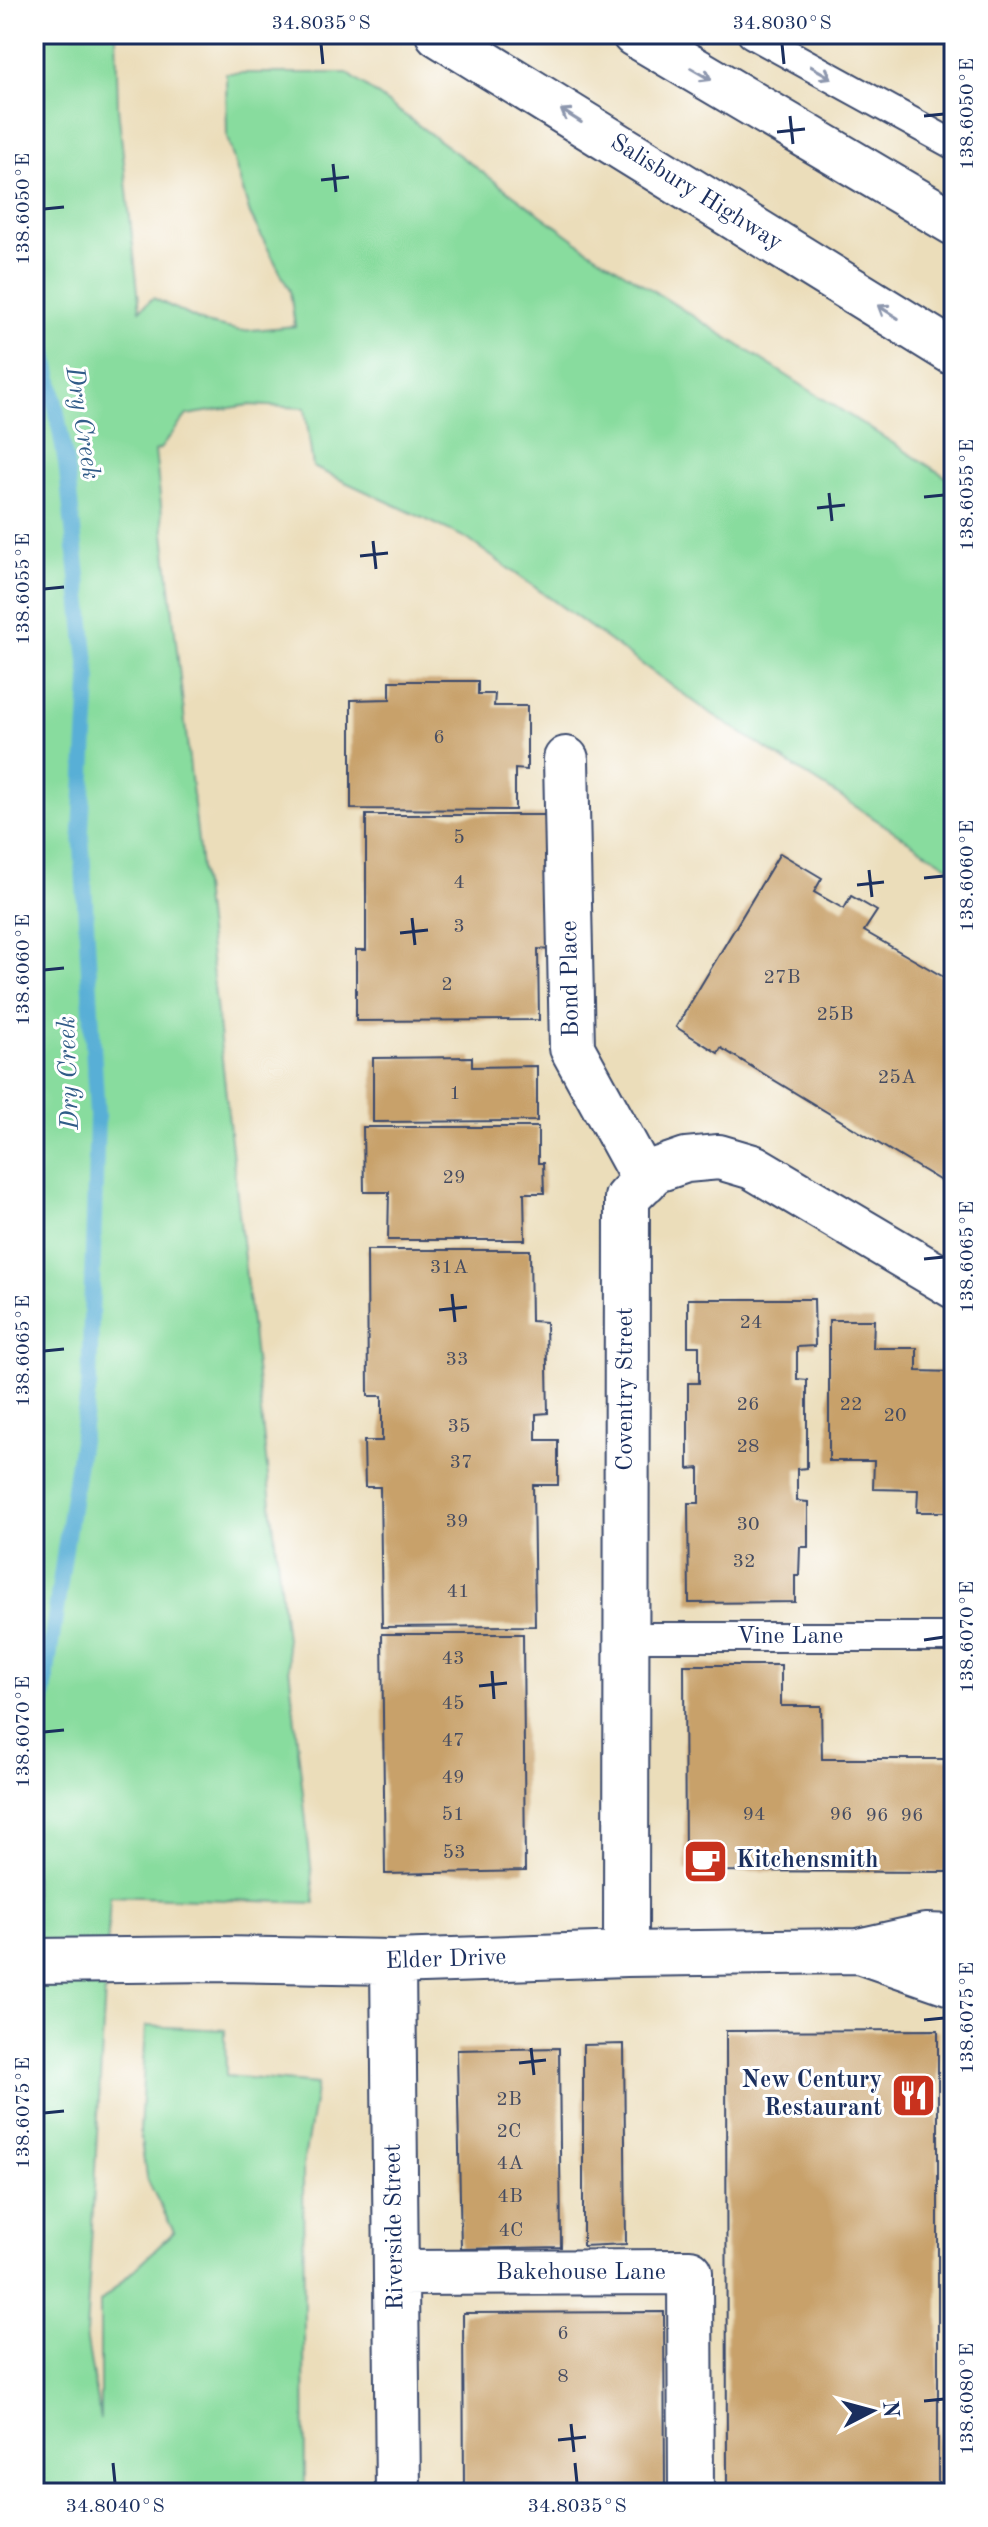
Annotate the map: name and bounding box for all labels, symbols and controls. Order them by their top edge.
text: 34.8035°S [271,14,371,34]
text: 34.8030°S [732,14,832,34]
text: 138.6050°E [958,58,978,170]
one-way arrow [808,65,832,80]
one-way arrow [689,66,712,82]
one-way arrow [560,108,583,124]
street label: Salisbury Highway [606,130,787,256]
text: 138.6050°E [14,153,34,265]
one-way arrow [877,303,900,319]
water label: Dry Creek [60,364,104,481]
text: 138.6055°E [958,439,978,551]
text: 138.6055°E [14,533,34,645]
house number: 6 [433,728,445,748]
text: 138.6060°E [958,820,978,932]
house number: 5 [453,828,465,848]
house number: 4 [453,873,465,893]
text: 138.6060°E [14,914,34,1026]
house number: 3 [453,917,465,937]
street label: Bond Place [558,920,584,1038]
house number: 27B [764,968,801,988]
house number: 2 [441,975,453,995]
house number: 25B [817,1005,854,1025]
water label: Dry Creek [54,1016,84,1131]
house number: 25A [878,1068,916,1088]
house number: 1 [449,1084,461,1104]
house number: 29 [442,1168,466,1188]
text: 138.6065°E [958,1201,978,1313]
house number: 31A [430,1258,468,1278]
text: 138.6065°E [14,1295,34,1407]
street label: Coventry Street [614,1307,638,1471]
house number: 24 [739,1313,763,1333]
house number: 33 [445,1350,469,1370]
house number: 26 [736,1395,760,1415]
house number: 22 [839,1395,863,1415]
house number: 20 [883,1406,907,1426]
house number: 35 [447,1417,471,1437]
house number: 28 [736,1437,760,1457]
house number: 37 [449,1453,473,1473]
house number: 39 [445,1512,469,1532]
house number: 30 [736,1515,760,1535]
house number: 32 [732,1552,756,1572]
text: 138.6070°E [958,1581,978,1693]
house number: 41 [446,1582,470,1602]
street label: Vine Lane [737,1625,843,1649]
house number: 43 [441,1649,465,1669]
text: 138.6070°E [14,1676,34,1788]
house number: 45 [441,1694,465,1714]
house number: 47 [441,1731,465,1751]
house number: 49 [441,1768,465,1788]
house number: 51 [441,1805,465,1825]
house number: 94 [742,1805,766,1825]
house number: 96 [829,1805,853,1825]
house number: 96 [865,1806,889,1826]
house number: 96 [900,1806,924,1826]
cafe icon: Kitchensmith [681,1837,729,1885]
house number: 53 [442,1843,466,1863]
place label: Kitchensmith [736,1849,878,1873]
street label: Elder Drive [385,1946,507,1974]
text: 138.6075°E [958,1962,978,2074]
text: 138.6075°E [14,2057,34,2169]
place label: New Century Restaurant [742,2069,882,2121]
restaurant icon: New Century Restaurant [889,2071,937,2119]
house number: 2B [496,2090,522,2110]
house number: 2C [497,2122,522,2142]
street label: Riverside Street [382,2143,408,2311]
house number: 4A [497,2154,523,2174]
house number: 4B [497,2187,523,2207]
house number: 4C [499,2221,524,2241]
street label: Bakehouse Lane [496,2261,666,2285]
house number: 6 [557,2324,569,2344]
text: 138.6080°E [958,2343,978,2455]
house number: 8 [557,2367,569,2387]
north arrow [832,2371,912,2451]
text: N [878,2400,902,2419]
text: 34.8040°S [65,2497,165,2517]
text: 34.8035°S [527,2497,627,2517]

